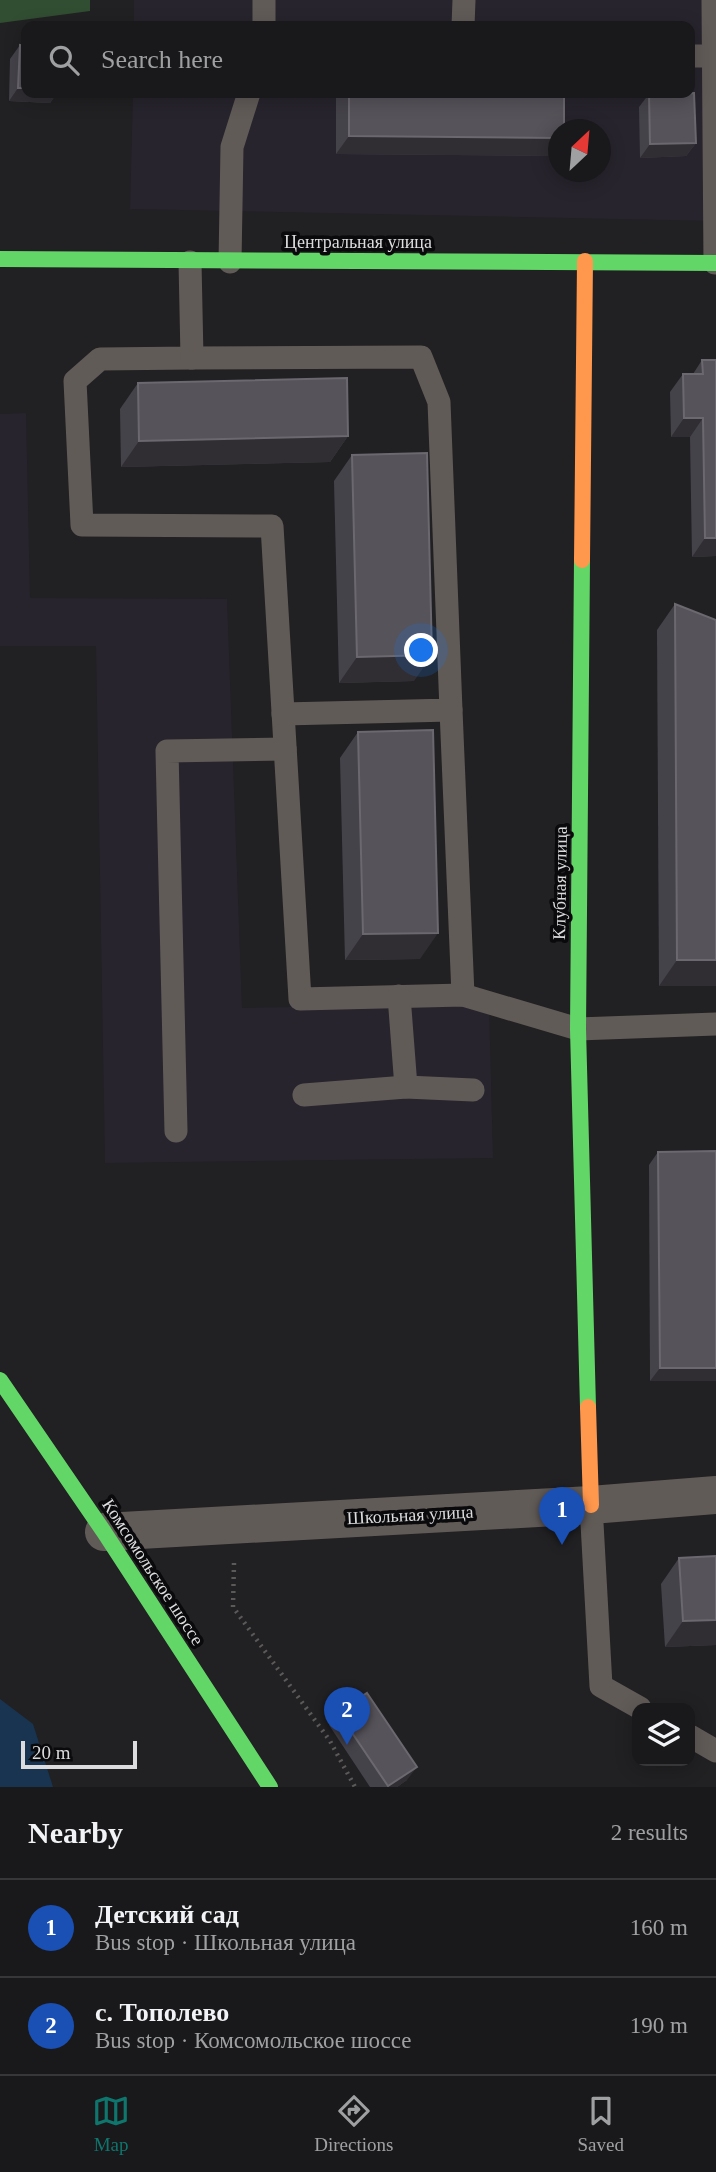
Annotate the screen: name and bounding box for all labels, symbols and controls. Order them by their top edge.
search box [21,21,695,98]
icon: search [45,41,83,79]
text: Search here [101,45,223,74]
north arrow [548,119,611,182]
street label: Центральная улица [284,232,432,252]
your location [404,633,438,667]
street label: Клубная улица [549,826,571,940]
pin: 1 [539,1487,585,1545]
street label: Комсомольское шоссе [98,1495,208,1649]
street label: Школьная улица [346,1502,474,1528]
pin: 2 [324,1687,370,1745]
map controls [632,1703,695,1766]
button: layers [632,1703,695,1766]
scale bar [21,1738,136,1770]
text: 20 m [32,1742,71,1763]
text: Nearby [28,1816,123,1849]
text: 2 results [611,1820,688,1845]
text: Детский сад [95,1900,239,1929]
text: 1 [45,1915,57,1940]
text: 160 m [630,1915,688,1940]
text: Bus stop · Школьная улица [95,1930,356,1955]
text: с. Тополево [95,1998,229,2027]
text: 2 [45,2013,57,2038]
text: 190 m [630,2013,688,2038]
text: Bus stop · Комсомольское шоссе [95,2028,412,2053]
tab: Map [92,2092,130,2156]
tab: Directions [314,2092,393,2156]
tab: Saved [577,2092,624,2156]

